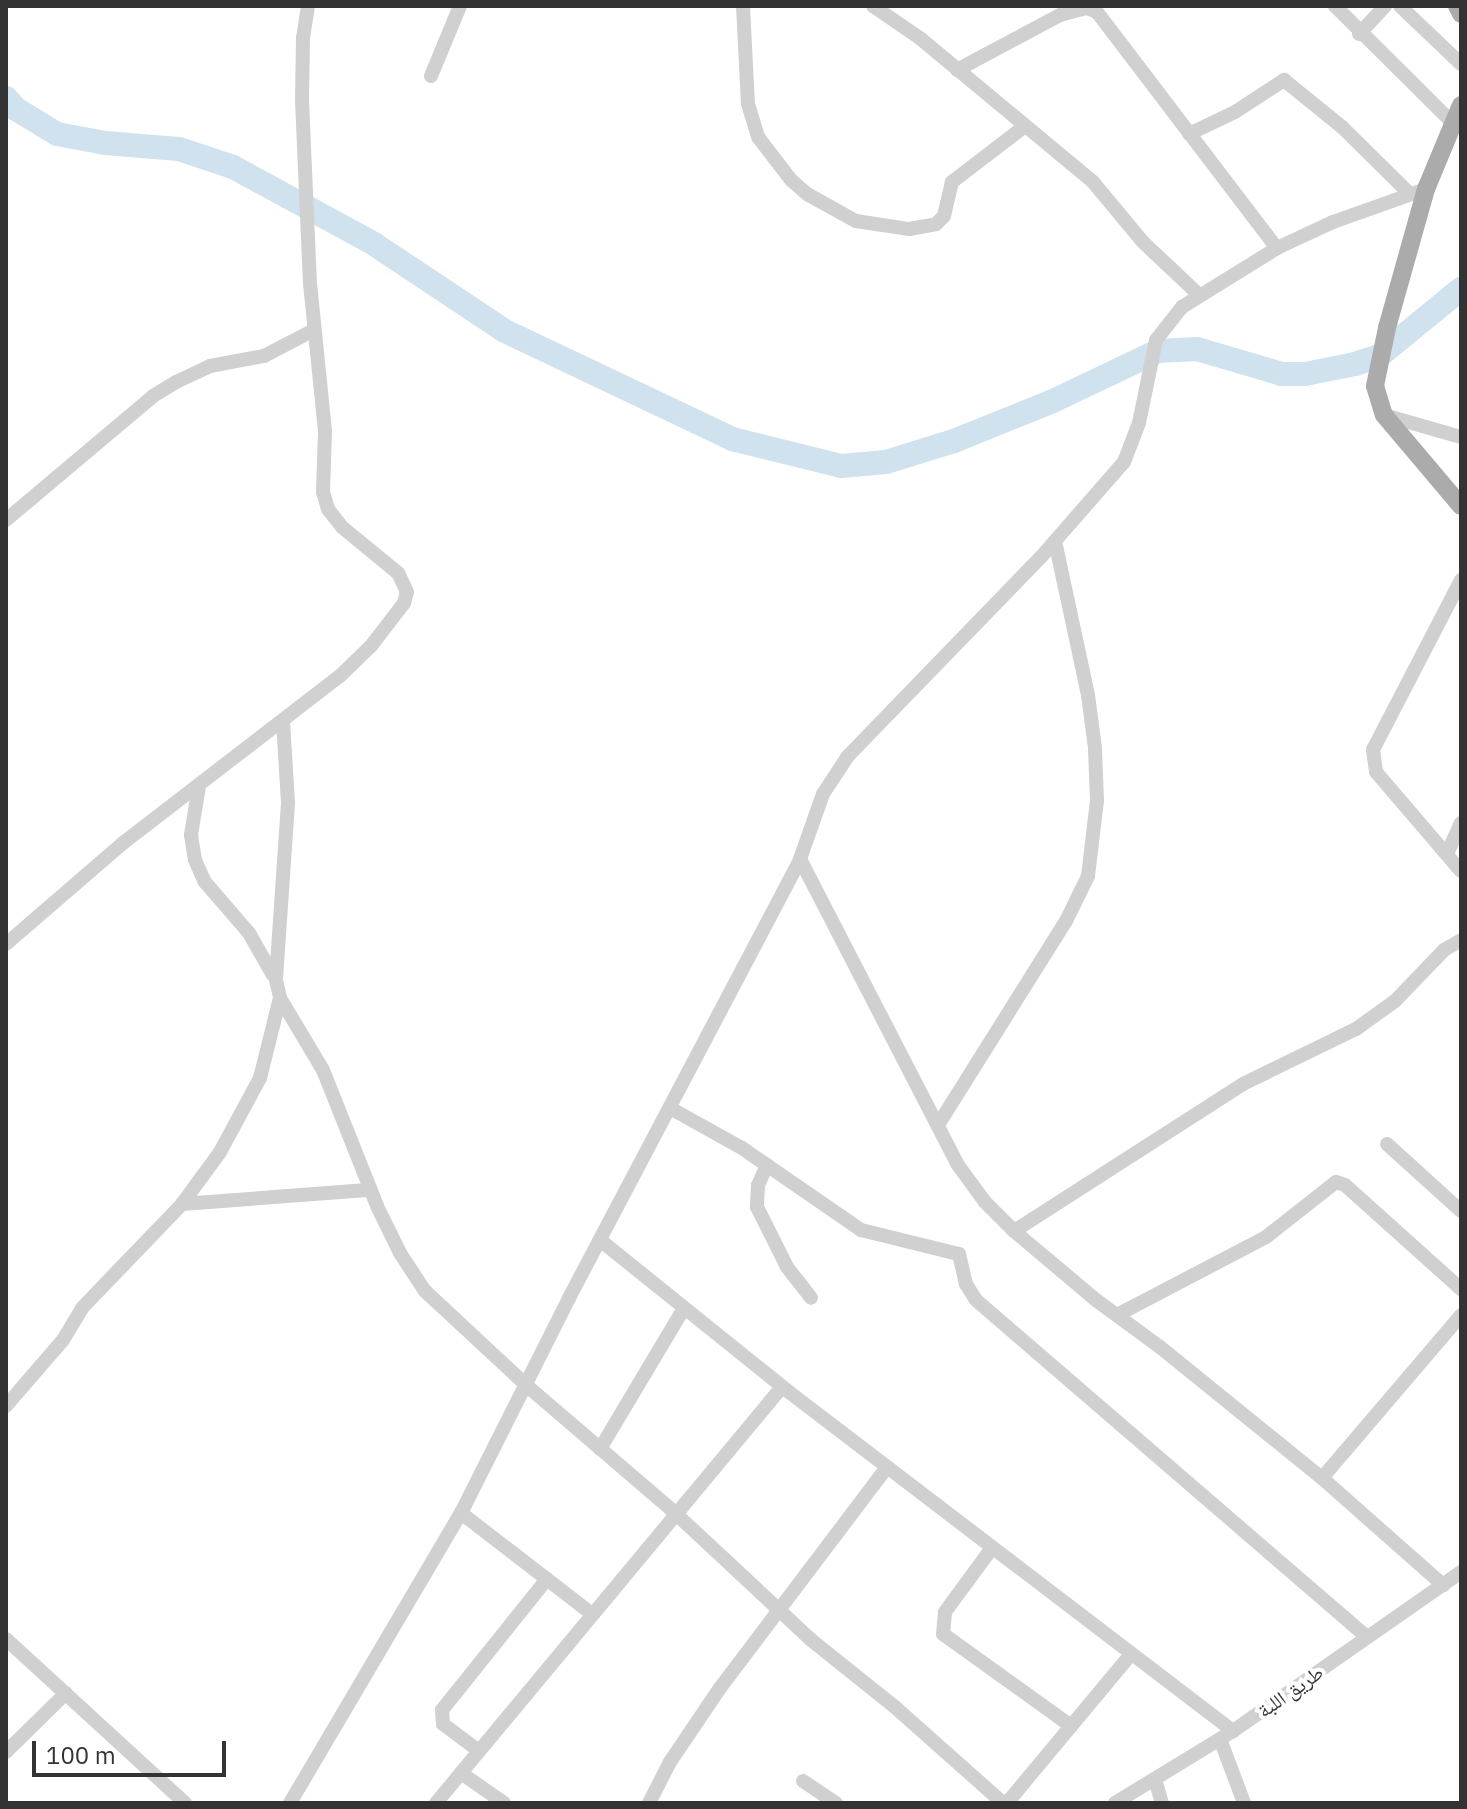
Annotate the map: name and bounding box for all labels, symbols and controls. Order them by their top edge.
street label: طريق اللبة [1253,1660,1327,1722]
scale bar [36,1725,230,1775]
text: 100 m [46,1739,116,1771]

